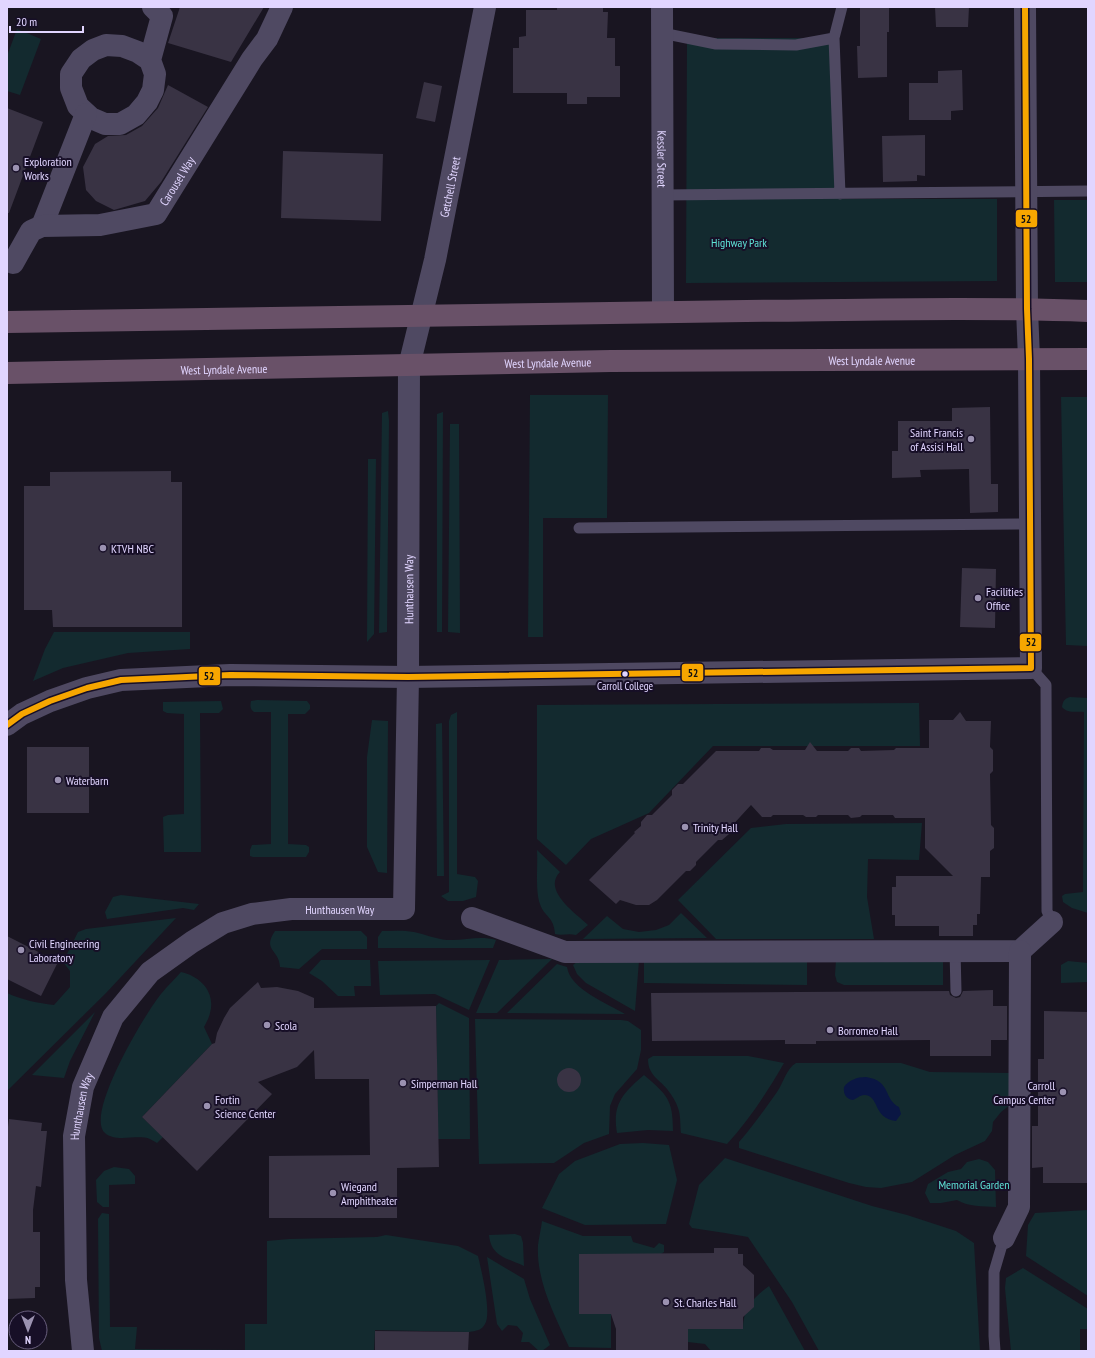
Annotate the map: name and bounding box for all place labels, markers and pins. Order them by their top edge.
place label: Exploration Works [24,154,72,183]
marker: Exploration Works [11,163,21,173]
place label: Saint Francis of Assisi Hall [910,425,963,454]
marker: Saint Francis of Assisi Hall [966,434,976,444]
place label: KTVH NBC [111,541,154,556]
marker: KTVH NBC [98,543,108,553]
place label: Facilities Office [986,584,1023,613]
marker: Facilities Office [973,593,983,603]
marker: Carroll College [620,669,630,679]
place label: Carroll College [597,679,653,693]
place label: Waterbarn [66,773,108,788]
marker: Waterbarn [53,775,63,785]
place label: Trinity Hall [693,820,738,835]
marker: Trinity Hall [680,822,690,832]
place label: Civil Engineering Laboratory [29,936,99,965]
marker: Civil Engineering Laboratory [16,945,26,955]
place label: Scola [275,1018,297,1033]
marker: Scola [262,1020,272,1030]
place label: Borromeo Hall [838,1023,898,1038]
marker: Borromeo Hall [825,1025,835,1035]
place label: Simperman Hall [411,1076,477,1091]
marker: Simperman Hall [398,1078,408,1088]
place label: Carroll Campus Center [993,1078,1056,1107]
marker: Carroll Campus Center [1058,1087,1068,1097]
place label: Fortin Science Center [215,1092,276,1121]
marker: Fortin Science Center [202,1101,212,1111]
place label: Wiegand Amphitheater [341,1179,398,1208]
marker: Wiegand Amphitheater [328,1188,338,1198]
place label: St. Charles Hall [674,1295,737,1310]
marker: St. Charles Hall [661,1297,671,1307]

